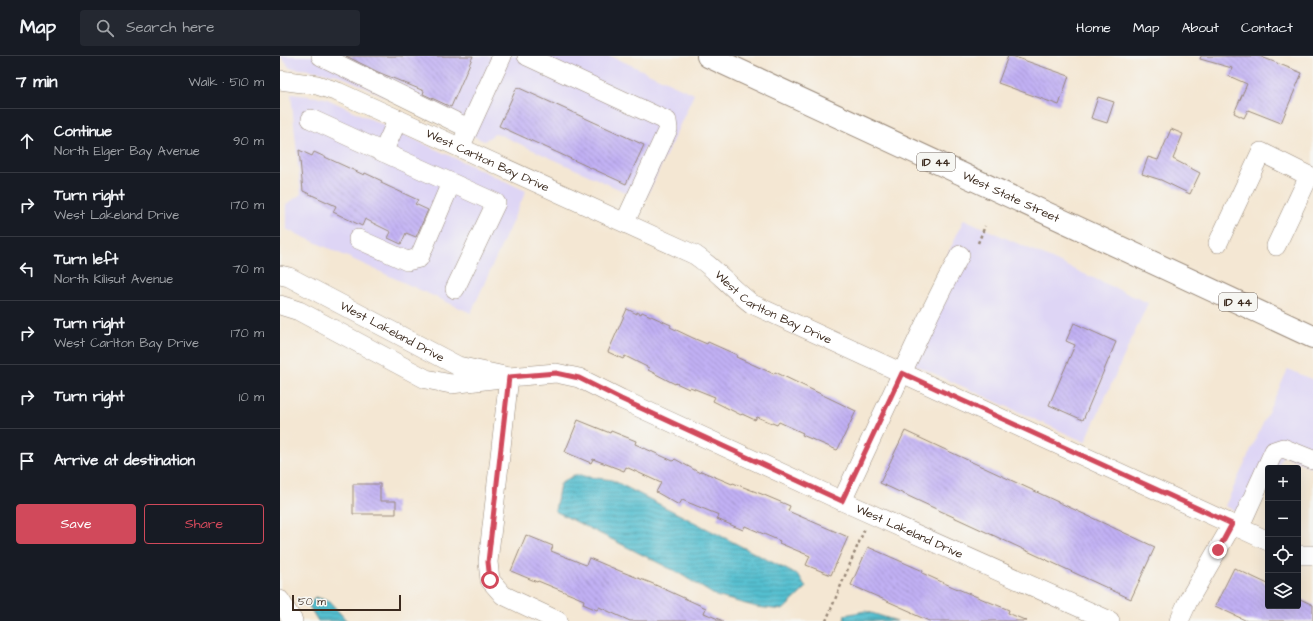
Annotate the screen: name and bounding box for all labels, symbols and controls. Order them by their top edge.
search box [80,10,360,46]
text: Map [20,14,56,41]
icon: search [94,17,116,39]
text: Search here [126,17,215,38]
text: Home [1076,18,1111,38]
text: Map [1133,18,1159,38]
text: About [1181,18,1219,38]
text: Contact [1241,18,1293,38]
text: 7 min [16,70,58,94]
text: Walk · 510 m [189,73,264,91]
text: Continue [54,121,112,142]
street label: West Carlton Bay Drive [423,125,553,196]
icon: ahead [16,130,38,152]
text: 90 m [233,132,264,150]
text: North Elger Bay Avenue [54,142,200,160]
road number: ID 44 [917,153,955,171]
street label: West State Street [960,167,1062,227]
text: Turn right [54,185,125,206]
icon: right [16,194,38,216]
text: 170 m [231,196,264,214]
text: West Lakeland Drive [54,206,179,224]
text: Turn left [54,249,118,270]
icon: left [16,258,38,280]
text: 70 m [232,260,264,278]
street label: West Carlton Bay Drive [711,266,835,348]
text: North Kilisut Avenue [54,270,173,288]
road number: ID 44 [1219,293,1257,311]
street label: West Lakeland Drive [337,297,448,366]
text: Turn right [54,313,125,334]
icon: right [16,322,38,344]
text: 170 m [231,324,264,342]
text: West Carlton Bay Drive [54,334,199,352]
icon: right [16,386,38,408]
text: Turn right [54,386,125,407]
text: 10 m [239,388,264,406]
icon: arrive [16,450,38,472]
text: Arrive at destination [54,450,195,471]
map controls [1265,465,1301,609]
button: + [1265,465,1301,501]
street label: West Lakeland Drive [853,500,966,563]
button: − [1265,501,1301,537]
button: Save [16,504,136,544]
button: Share [144,504,264,544]
button: locate [1265,537,1301,573]
route end [1209,541,1227,559]
route start [481,571,499,589]
button: layers [1265,573,1301,609]
scale bar [292,593,401,612]
text: 50 m [298,594,326,609]

